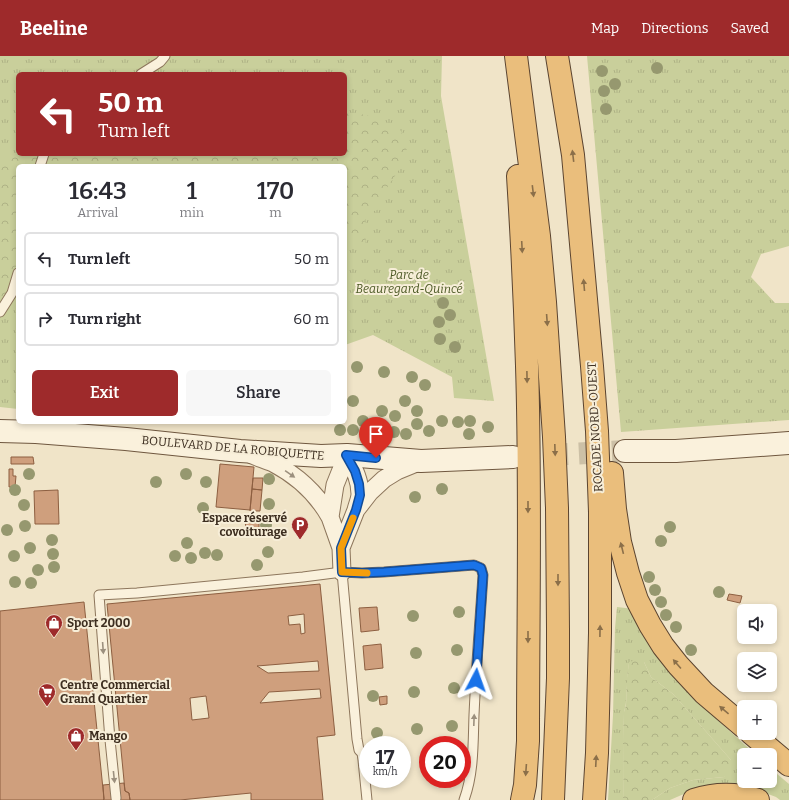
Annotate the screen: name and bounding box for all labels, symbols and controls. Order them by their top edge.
text: Beeline [20,17,88,40]
text: Map [591,20,619,37]
text: Directions [641,20,709,37]
text: Saved [731,20,769,37]
text: 50 m [98,86,163,119]
icon: left [32,88,84,140]
text: Turn left [98,120,170,142]
one-way arrow [569,150,576,162]
text: 16:43 [69,177,127,205]
text: 1 [187,177,197,205]
text: 170 [257,177,294,205]
one-way arrow [530,184,536,197]
text: Arrival [77,205,118,220]
text: min [180,205,204,220]
text: m [269,205,282,220]
one-way arrow [519,241,525,254]
icon: left [34,248,56,270]
text: Turn left [68,250,130,268]
text: 50 m [294,250,329,268]
park label: Parc de Beauregard-Quincé [355,268,463,296]
one-way arrow [581,279,588,291]
icon: right [34,308,56,330]
text: Turn right [68,310,141,328]
text: 60 m [293,310,329,328]
one-way arrow [543,314,550,326]
street label: ROCADE NORD-OUEST [585,362,605,492]
button: Exit [32,370,178,416]
button: Share [186,370,331,416]
one-way arrow [524,371,530,384]
pin [359,417,393,458]
icon: arrive [365,423,387,445]
street label: BOULEVARD DE LA ROBIQUETTE [141,433,325,463]
one-way arrow [551,444,558,456]
one-way arrow [285,470,295,478]
one-way arrow [525,501,531,514]
place label: Espace réservé covoiturage [202,511,287,539]
parking icon: Espace réservé covoiturage [290,515,310,540]
one-way arrow [618,542,624,555]
one-way arrow [554,574,561,586]
map controls [737,604,777,788]
button: sound [737,604,777,644]
shop icon: Sport 2000 [44,613,64,638]
place label: Sport 2000 [67,616,131,630]
one-way arrow [597,624,603,637]
one-way arrow [525,631,531,644]
one-way arrow [99,642,106,654]
button: layers [737,652,777,692]
position arrow [455,659,497,701]
one-way arrow [673,659,682,670]
place label: Centre Commercial Grand Quartier [60,678,170,706]
supermarket icon: Centre Commercial Grand Quartier [37,682,57,707]
button: + [737,700,777,740]
one-way arrow [719,705,729,714]
one-way arrow [471,713,477,726]
shop icon: Mango [66,726,86,751]
place label: Mango [89,729,127,743]
speed limit sign: 20 [419,736,471,788]
text: 17 [375,745,395,769]
button: − [737,748,777,788]
one-way arrow [593,754,599,767]
one-way arrow [522,764,529,776]
text: km/h [373,766,397,778]
one-way arrow [110,771,117,783]

